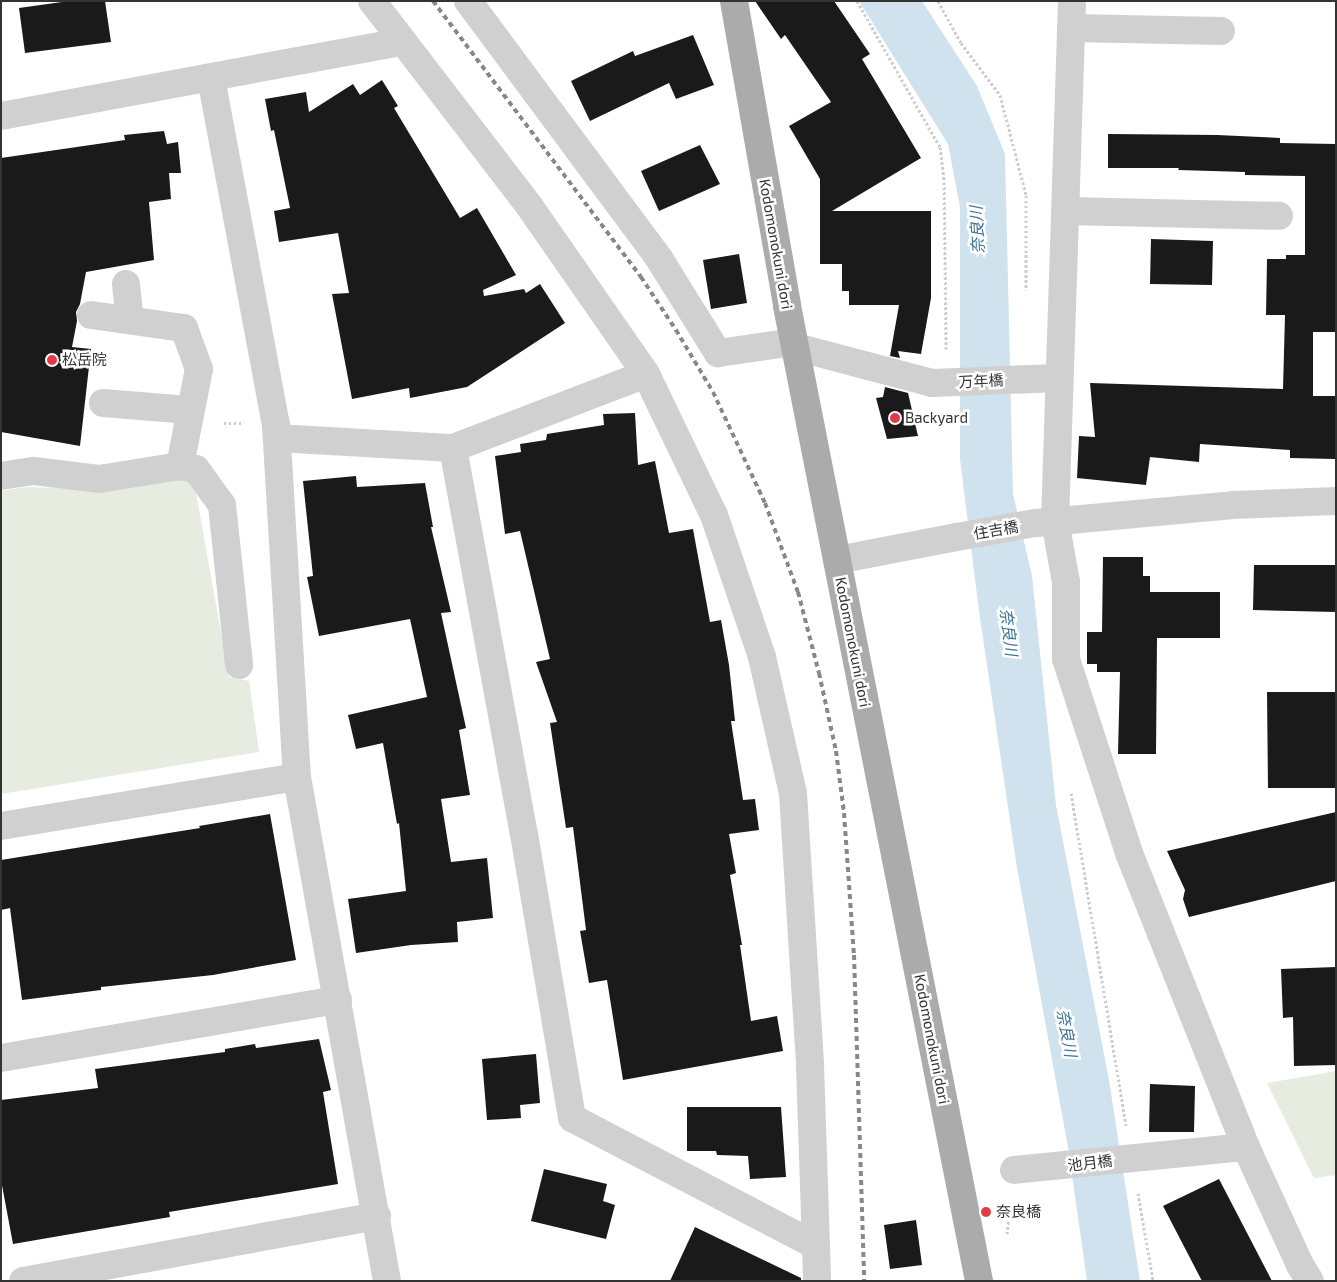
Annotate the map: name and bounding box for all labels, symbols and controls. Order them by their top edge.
street label: Kodomonokuni dori [756,177,796,311]
water label: 奈良川 [966,206,988,254]
place label: 松岳院 [62,351,107,369]
marker: 松岳院 [46,354,58,366]
street label: 万年橋 [958,371,1004,391]
place label: Backyard [905,409,968,427]
marker: Backyard [889,412,901,424]
street label: 住吉橋 [972,517,1020,543]
street label: Kodomonokuni dori [832,575,874,709]
water label: 奈良川 [997,607,1021,657]
street label: Kodomonokuni dori [911,972,953,1106]
water label: 奈良川 [1053,1008,1081,1058]
street label: 池月橋 [1067,1151,1113,1175]
place label: 奈良橋 [996,1203,1041,1221]
marker: 奈良橋 [980,1206,992,1218]

